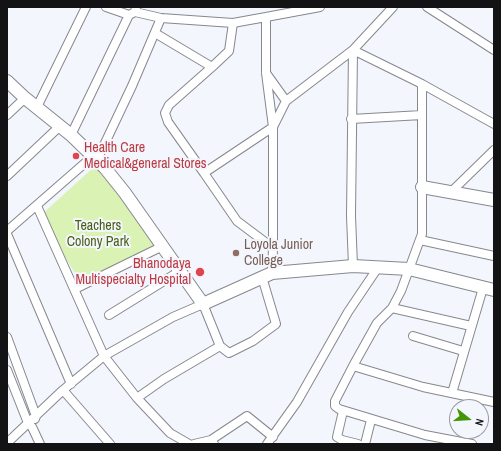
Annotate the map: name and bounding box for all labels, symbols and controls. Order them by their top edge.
place label: Health Care Medical&general Stores [84,140,207,172]
marker: Health Care Medical&general Stores [71,151,81,161]
park label: Teachers Colony Park [67,218,129,250]
place label: Loyola Junior College [244,237,313,270]
marker: Loyola Junior College [231,248,241,258]
place label: Bhanodaya Multispecialty Hospital [76,256,191,288]
marker: Bhanodaya Multispecialty Hospital [194,266,206,278]
north arrow [449,399,489,439]
text: N [472,417,487,427]

